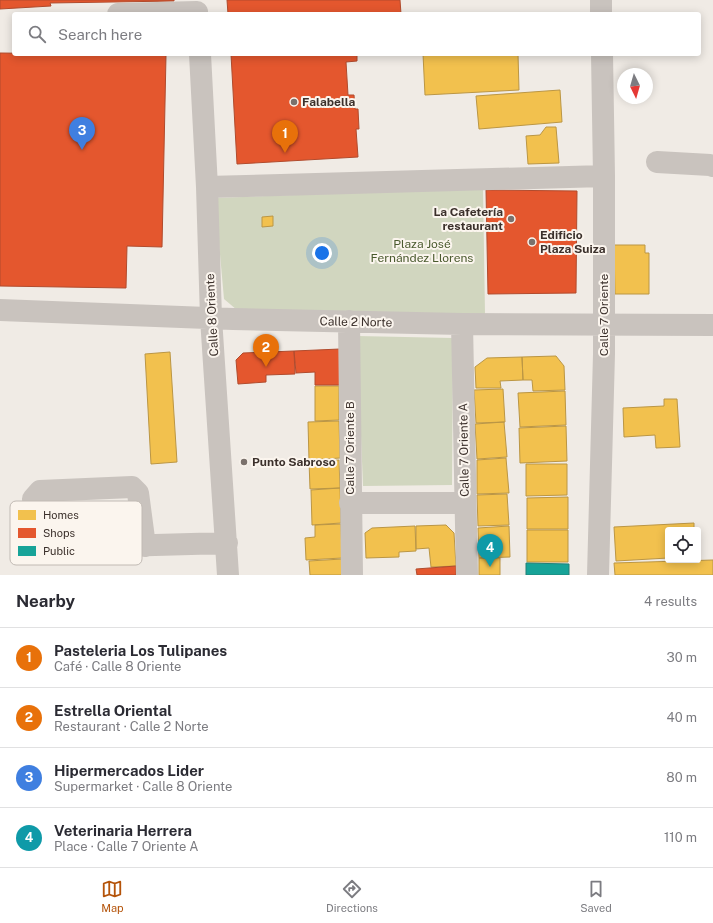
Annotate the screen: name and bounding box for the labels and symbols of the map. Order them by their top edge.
north arrow [617,68,653,104]
place label: Falabella [302,95,356,109]
marker: Falabella [289,97,299,107]
pin: 3 [69,117,95,150]
pin: 1 [272,120,298,153]
place label: La Cafetería restaurant [433,205,503,233]
marker: La Cafetería restaurant [506,214,516,224]
place label: Edificio Plaza Suiza [540,228,606,256]
park label: Plaza José Fernández Llorens [371,237,473,265]
marker: Edificio Plaza Suiza [527,237,537,247]
your location [312,243,332,263]
street label: Calle 8 Oriente [203,273,221,357]
street label: Calle 7 Oriente [597,274,611,356]
street label: Calle 2 Norte [319,314,393,330]
pin: 2 [253,334,279,367]
street label: Calle 7 Oriente B [343,401,357,495]
street label: Calle 7 Oriente A [456,402,472,497]
place label: Punto Sabroso [252,455,336,469]
marker: Punto Sabroso [239,457,249,467]
legend [10,501,142,565]
text: Homes [43,509,79,521]
text: Shops [43,527,75,539]
pin: 4 [477,534,503,567]
text: Public [43,545,75,557]

